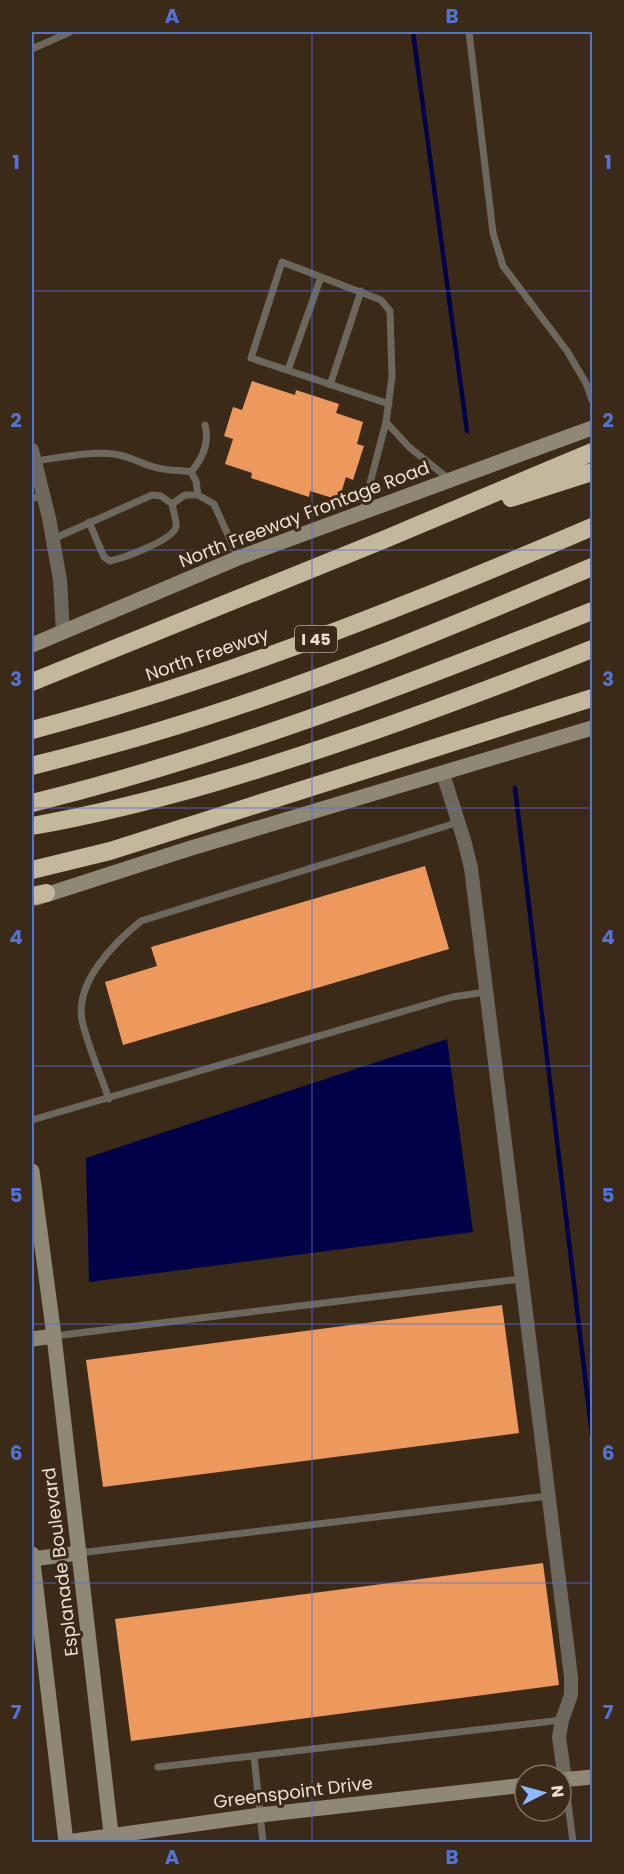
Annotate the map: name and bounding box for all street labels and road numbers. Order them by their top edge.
street label: North Freeway Frontage Road [175,455,433,573]
street label: North Freeway [142,621,272,687]
road number: I 45 [295,626,337,652]
street label: Esplanade Boulevard [36,1466,84,1658]
street label: Greenspoint Drive [212,1770,374,1814]

